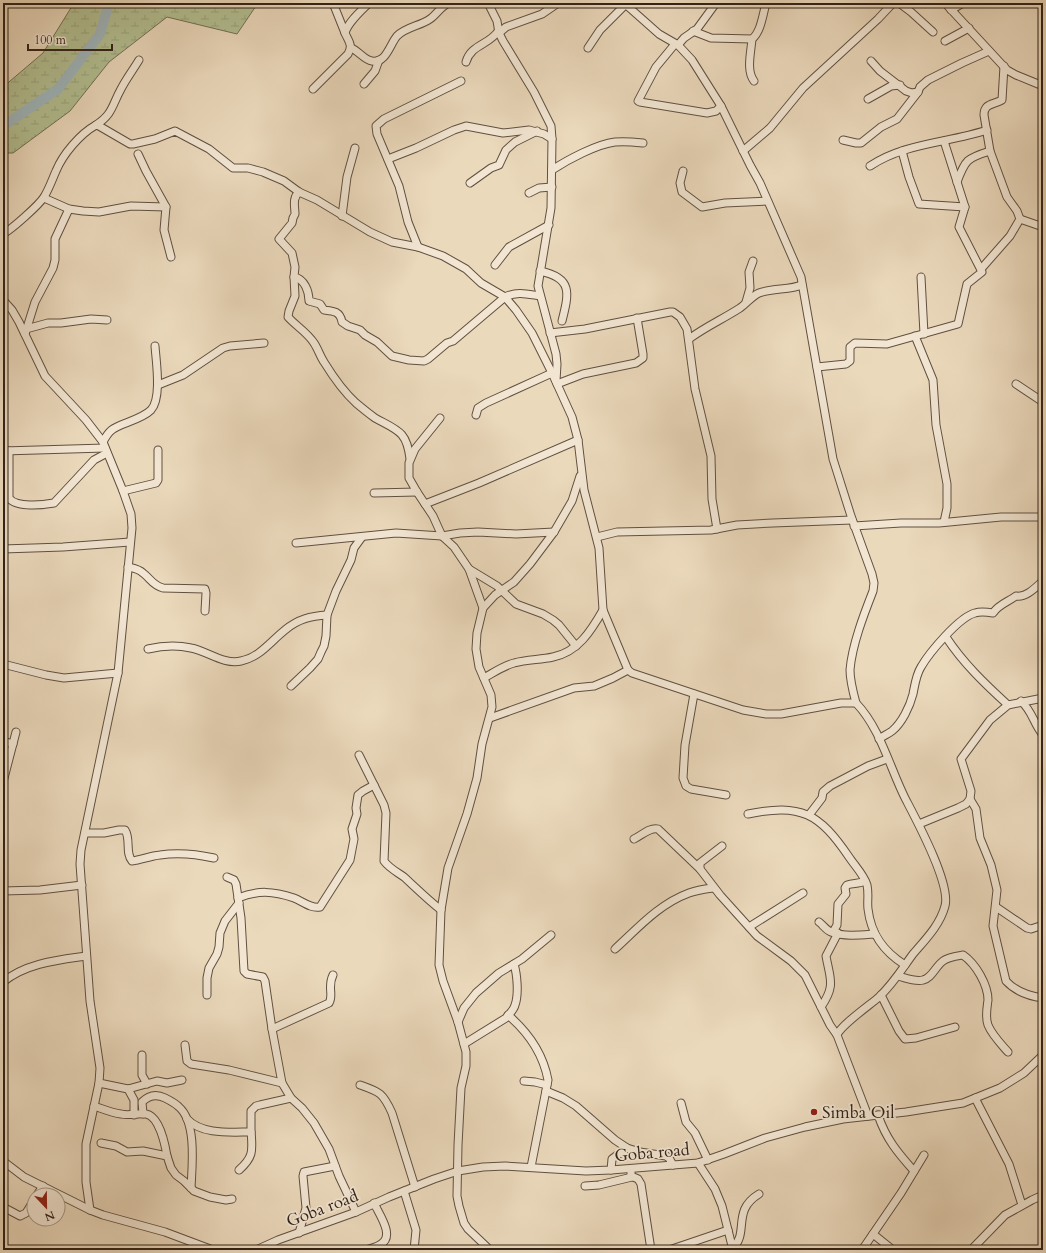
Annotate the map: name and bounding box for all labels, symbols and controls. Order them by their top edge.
scale bar [28,26,112,52]
text: 100 m [34,32,67,48]
place label: Simba Oil [822,1101,895,1124]
marker: Simba Oil [809,1107,819,1117]
street label: Goba road [613,1138,691,1167]
street label: Goba road [283,1184,362,1233]
north arrow [26,1187,66,1227]
text: N [42,1207,57,1225]

